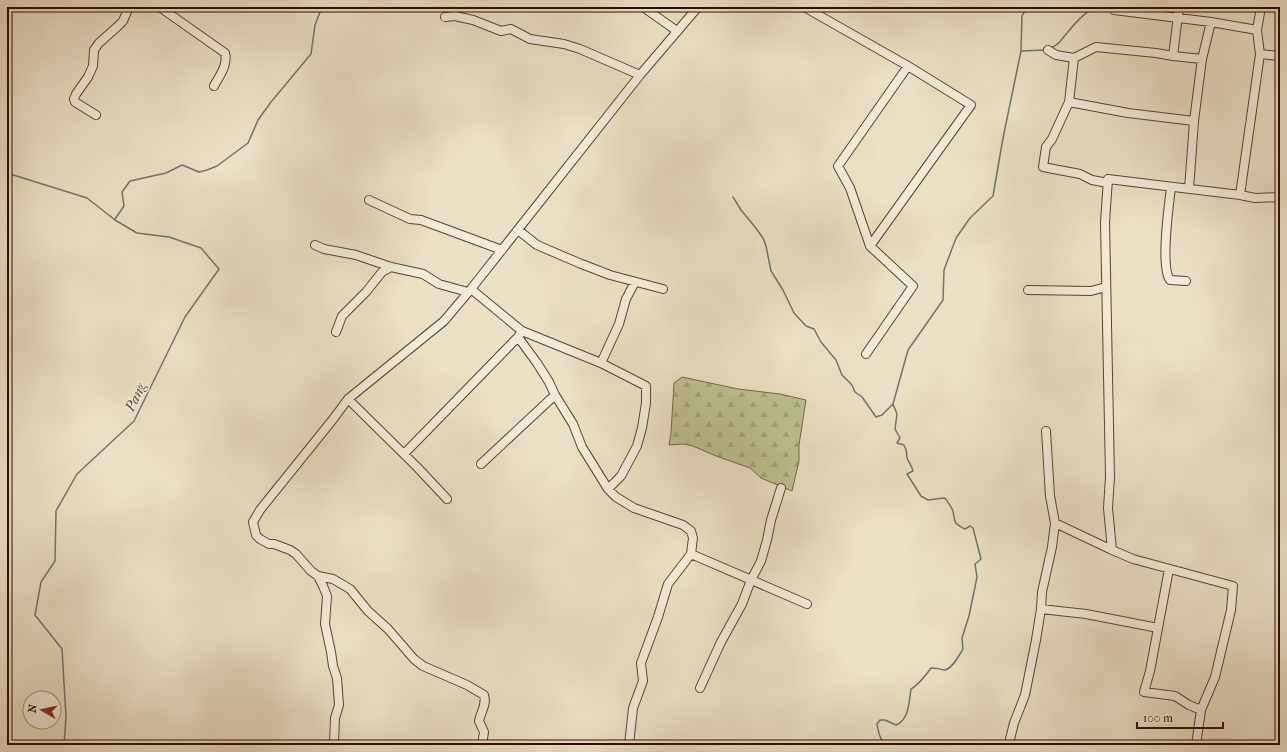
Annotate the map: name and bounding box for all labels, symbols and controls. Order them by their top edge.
water label: Pang [121,380,150,415]
north arrow [22,690,62,730]
text: N [26,703,40,714]
scale bar [1137,704,1223,730]
text: 100 m [1143,711,1173,725]

